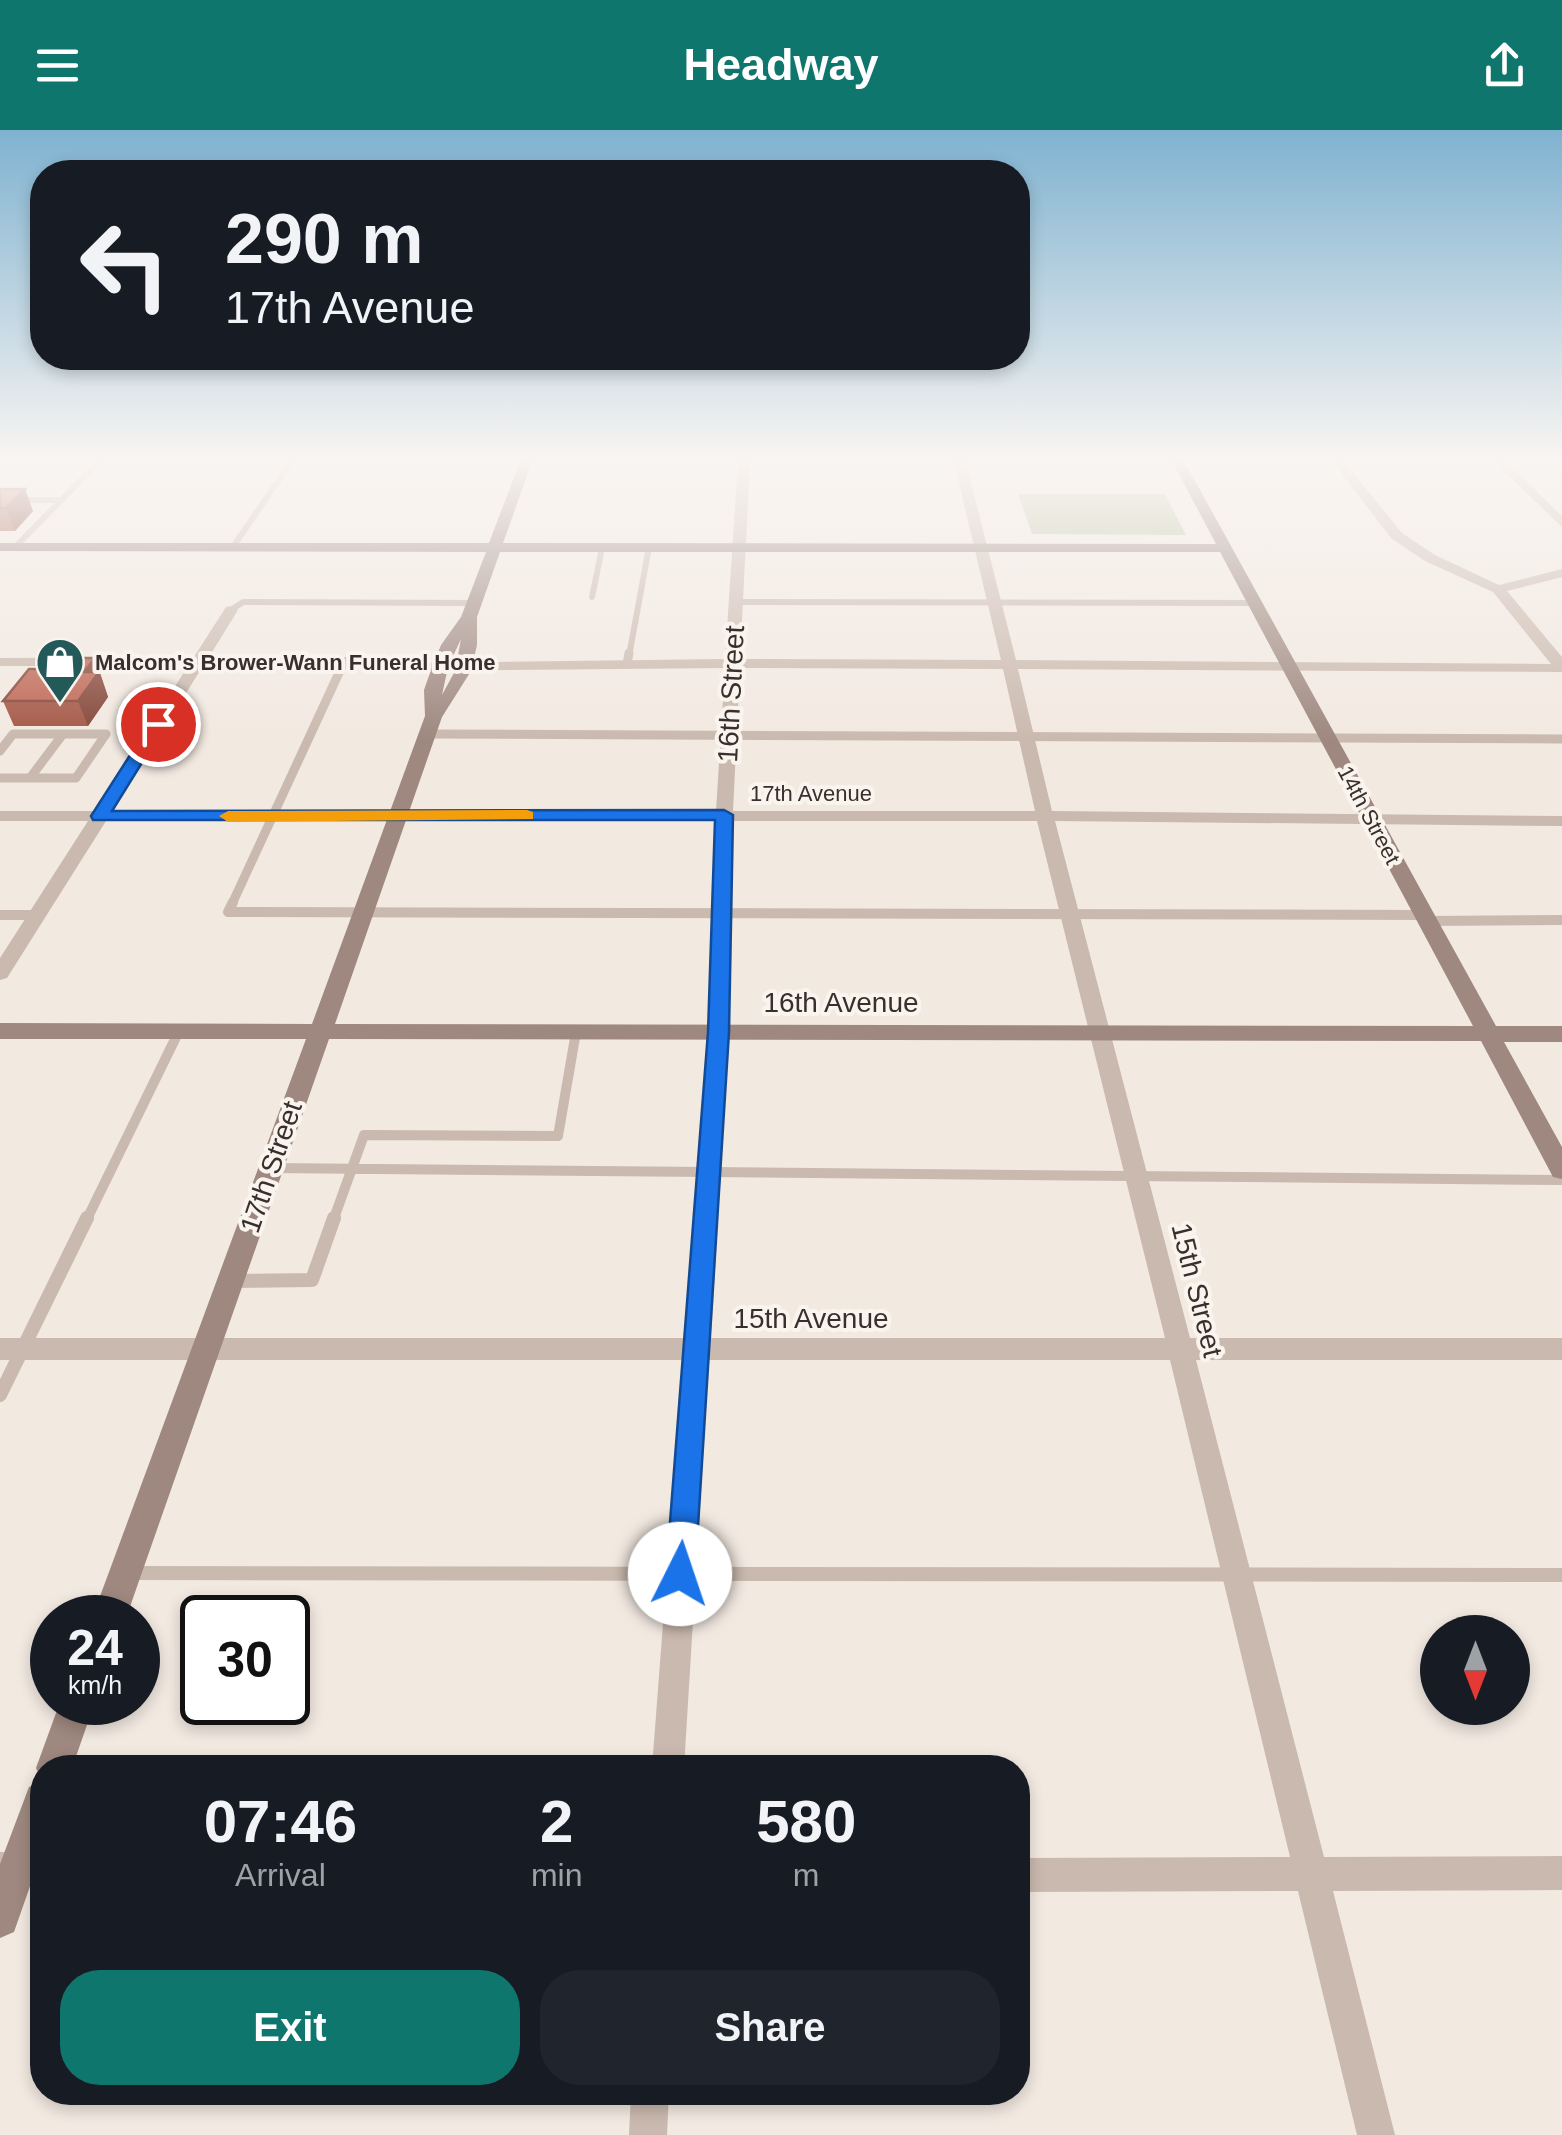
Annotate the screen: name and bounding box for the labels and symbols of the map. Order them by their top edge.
street label: 16th Street [712,625,750,763]
shop icon: Malcom's Brower-Wann Funeral Home [34,636,86,704]
place label: Malcom's Brower-Wann Funeral Home [95,650,495,675]
pin [116,682,201,767]
street label: 14th Street [1333,762,1405,868]
street label: 17th Avenue [750,781,872,806]
street label: 16th Avenue [763,987,919,1018]
street label: 17th Street [234,1097,308,1237]
street label: 15th Street [1165,1220,1229,1360]
street label: 15th Avenue [733,1303,889,1334]
position arrow [628,1522,732,1626]
speed limit sign: 30 [180,1595,310,1725]
north arrow [1420,1615,1530,1725]

